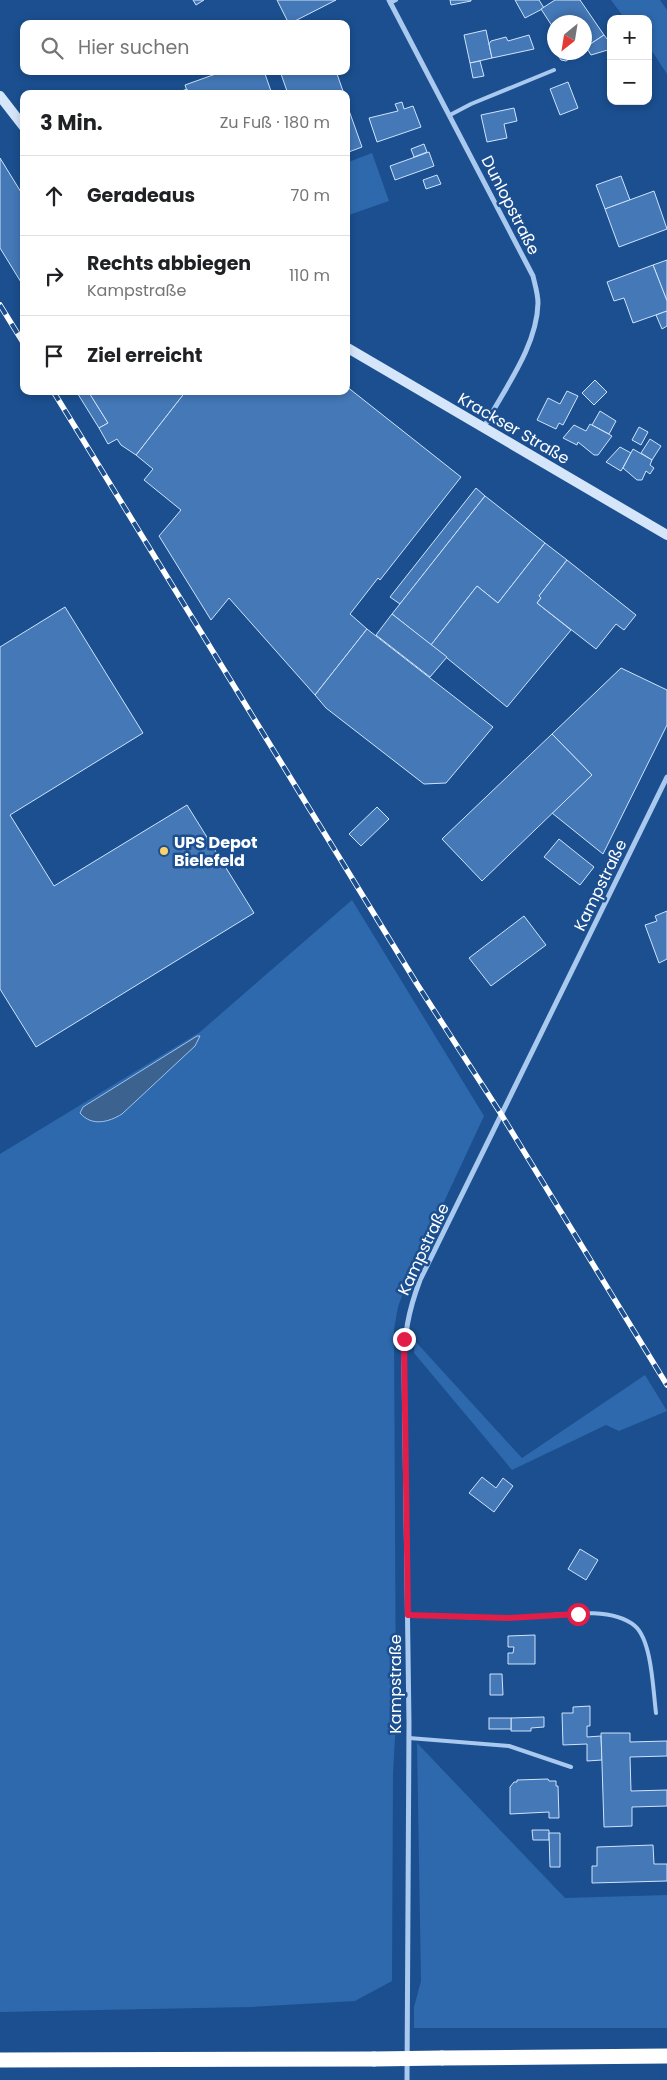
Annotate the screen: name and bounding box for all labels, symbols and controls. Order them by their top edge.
north arrow [547,15,592,60]
map controls [607,15,652,105]
button: + [607,15,652,60]
search box [20,20,350,75]
icon: search [38,34,66,62]
text: Hier suchen [78,34,189,61]
button: − [607,60,652,105]
text: 3 Min. [40,108,103,137]
text: Zu Fuß · 180 m [220,111,330,134]
street label: Dunlopstraße [476,152,545,259]
icon: ahead [40,182,68,210]
text: Geradeaus [87,182,195,209]
text: 70 m [290,184,330,207]
text: Rechts abbiegen [87,250,251,277]
icon: right [40,262,68,290]
text: 110 m [289,264,330,287]
text: Kampstraße [87,279,186,302]
icon: arrive [40,342,68,370]
text: Ziel erreicht [87,342,203,369]
street label: Krackser Straße [454,387,574,470]
place label: UPS Depot Bielefeld [174,831,258,872]
street label: Kampstraße [568,835,633,935]
marker: UPS Depot Bielefeld [158,845,170,857]
street label: Kampstraße [392,1199,455,1299]
route end [393,1328,416,1351]
route start [567,1603,590,1626]
street label: Kampstraße [384,1634,407,1734]

